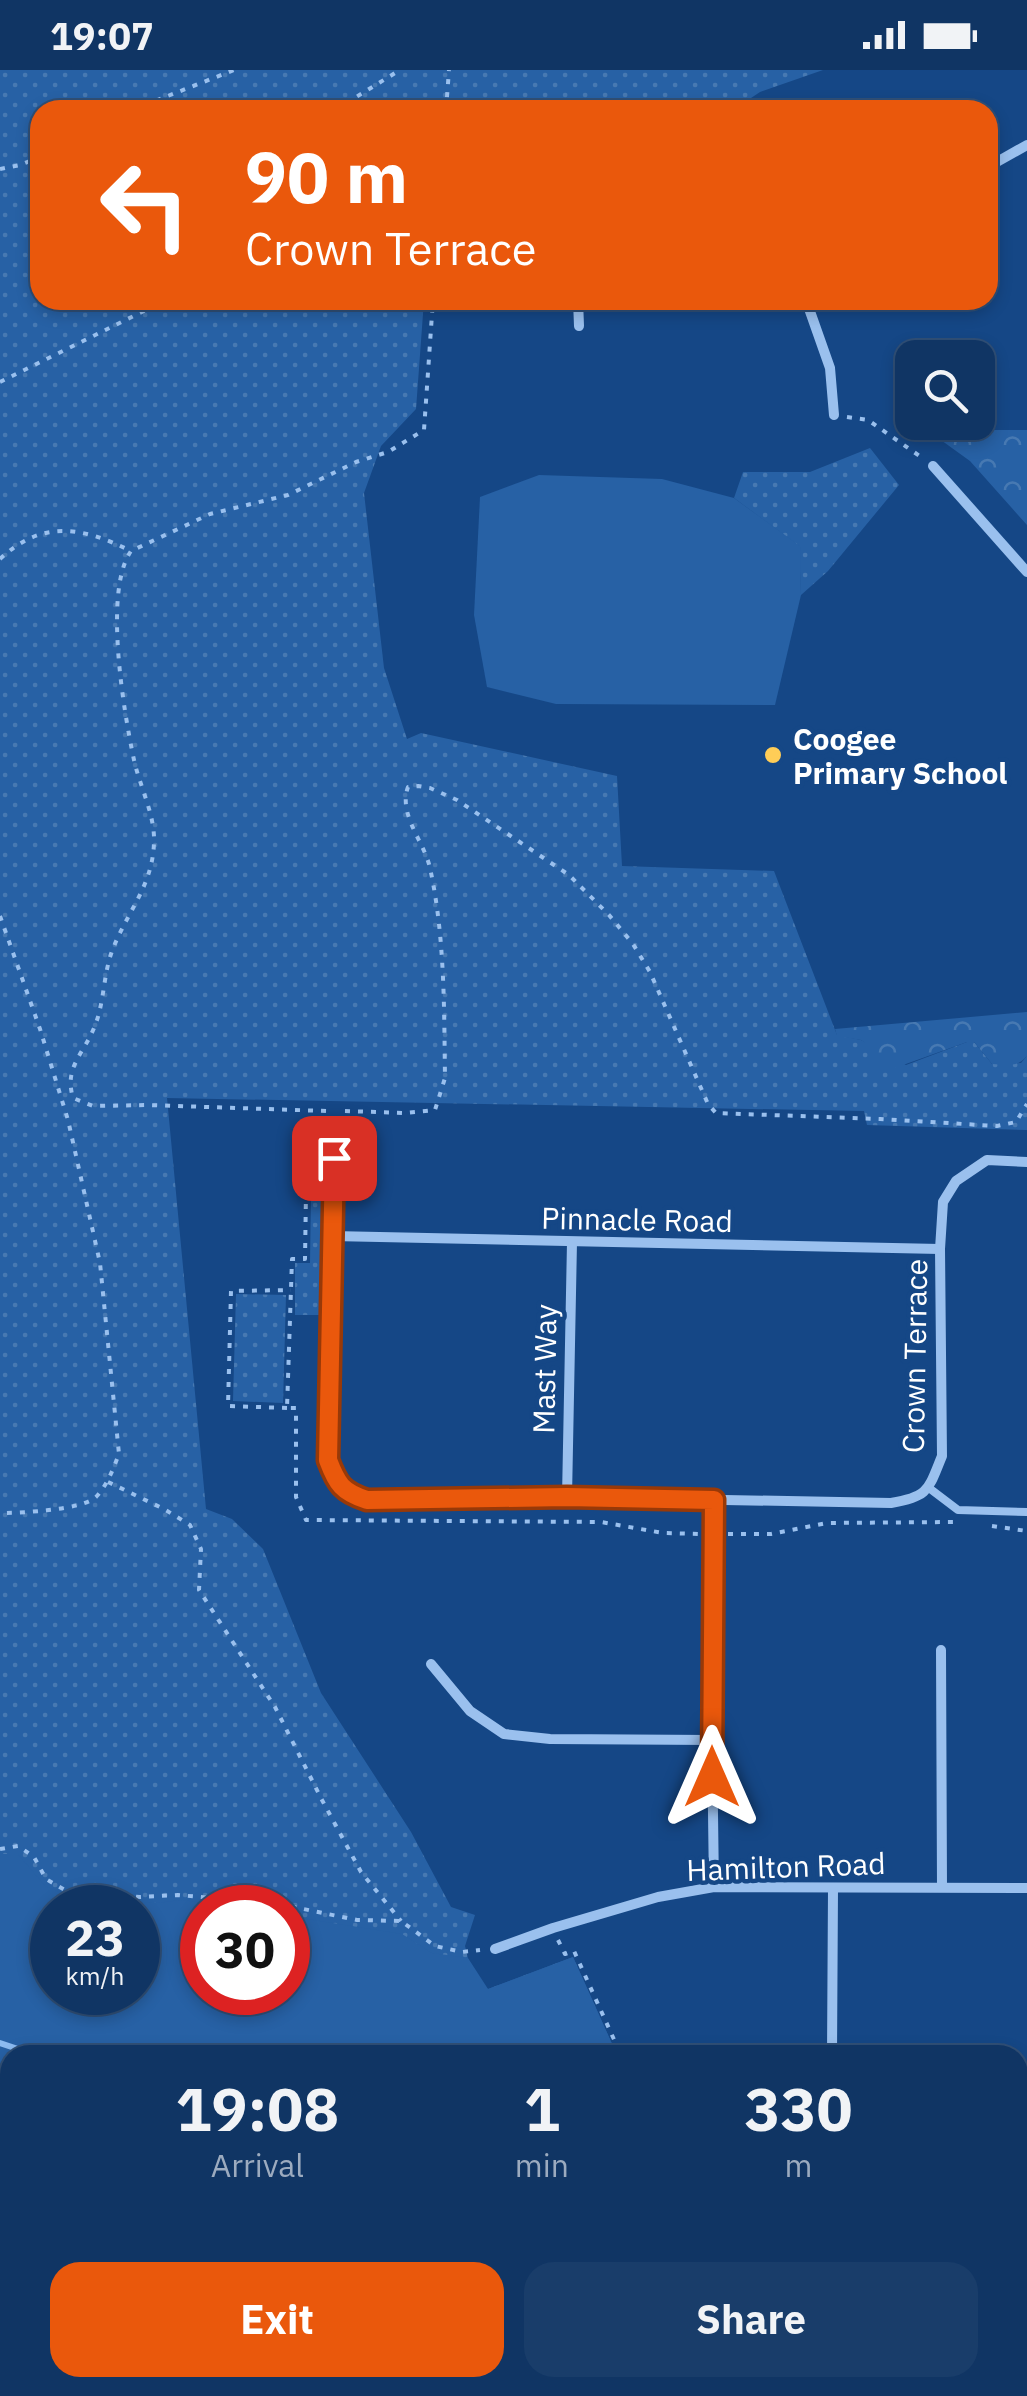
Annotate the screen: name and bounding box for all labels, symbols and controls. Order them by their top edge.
text: 19:07 [50,11,154,60]
text: 90 m [245,131,408,222]
icon: left [80,140,210,270]
text: Crown Terrace [245,219,536,277]
map controls [895,340,995,440]
button: search [895,340,995,440]
place label: Coogee Primary School [793,719,1007,792]
marker: Coogee Primary School [762,744,784,766]
pin [292,1116,377,1201]
icon: arrive [307,1131,362,1186]
street label: Pinnacle Road [541,1198,733,1240]
street label: Crown Terrace [893,1259,935,1453]
street label: Mast Way [523,1304,565,1434]
position arrow [660,1725,764,1829]
street label: Hamilton Road [686,1843,886,1889]
speed limit sign: 30 [180,1885,310,2015]
text: 23 [65,1905,125,1970]
text: km/h [66,1959,124,1992]
text: 19:08 [176,2069,339,2148]
text: 1 [524,2069,560,2148]
text: 330 [744,2069,852,2148]
text: Arrival [211,2144,304,2186]
text: min [515,2144,569,2186]
text: m [785,2144,812,2186]
button: Exit [50,2262,504,2377]
button: Share [524,2262,978,2377]

